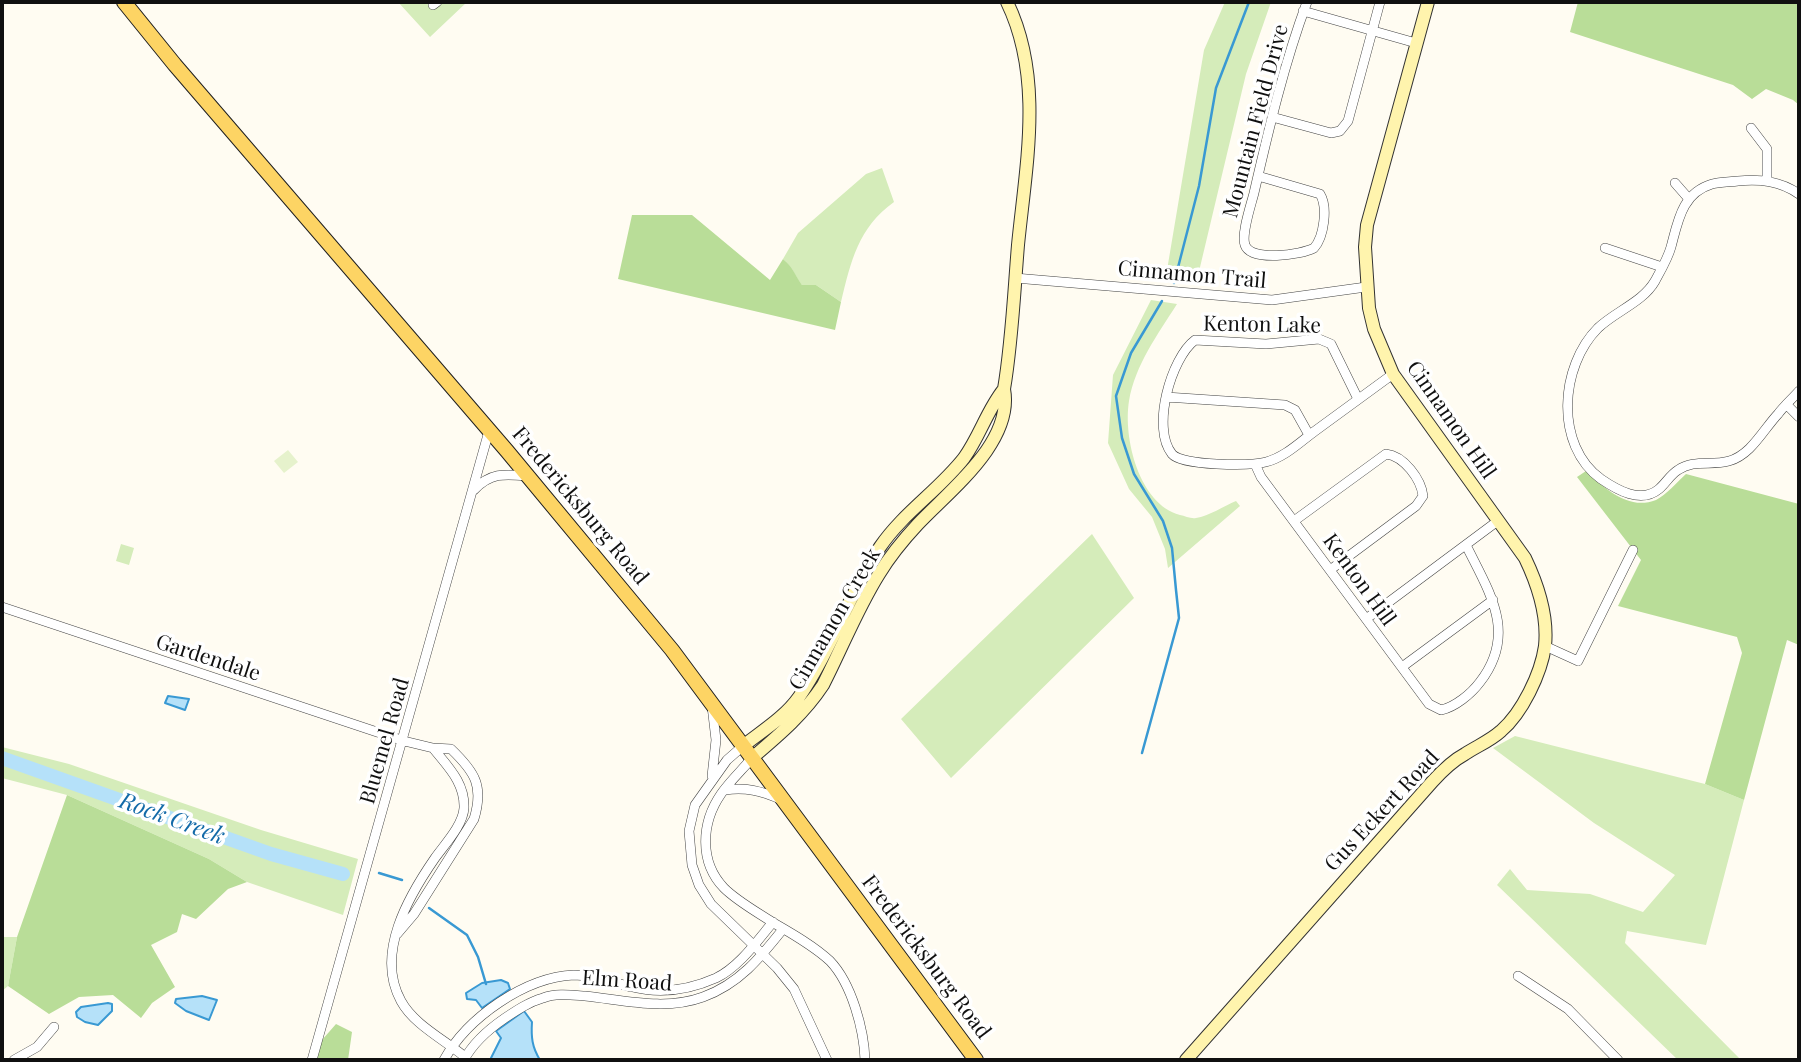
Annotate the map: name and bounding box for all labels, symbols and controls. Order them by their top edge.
street label: Mountain Field Drive [1218,21,1294,221]
street label: Cinnamon Trail [1117,256,1267,294]
street label: Kenton Lake [1203,311,1321,339]
street label: Cinnamon Hill [1401,356,1501,484]
street label: Fredericksburg Road [507,422,653,590]
street label: Kenton Hill [1317,529,1401,631]
street label: Cinnamon Creek [784,543,886,695]
street label: Gardendale [153,629,263,687]
street label: Bluemel Road [355,675,415,807]
street label: Gus Eckert Road [1320,745,1444,877]
water label: Rock Creek [115,787,229,851]
street label: Fredericksburg Road [856,870,996,1044]
street label: Elm Road [581,965,673,997]

